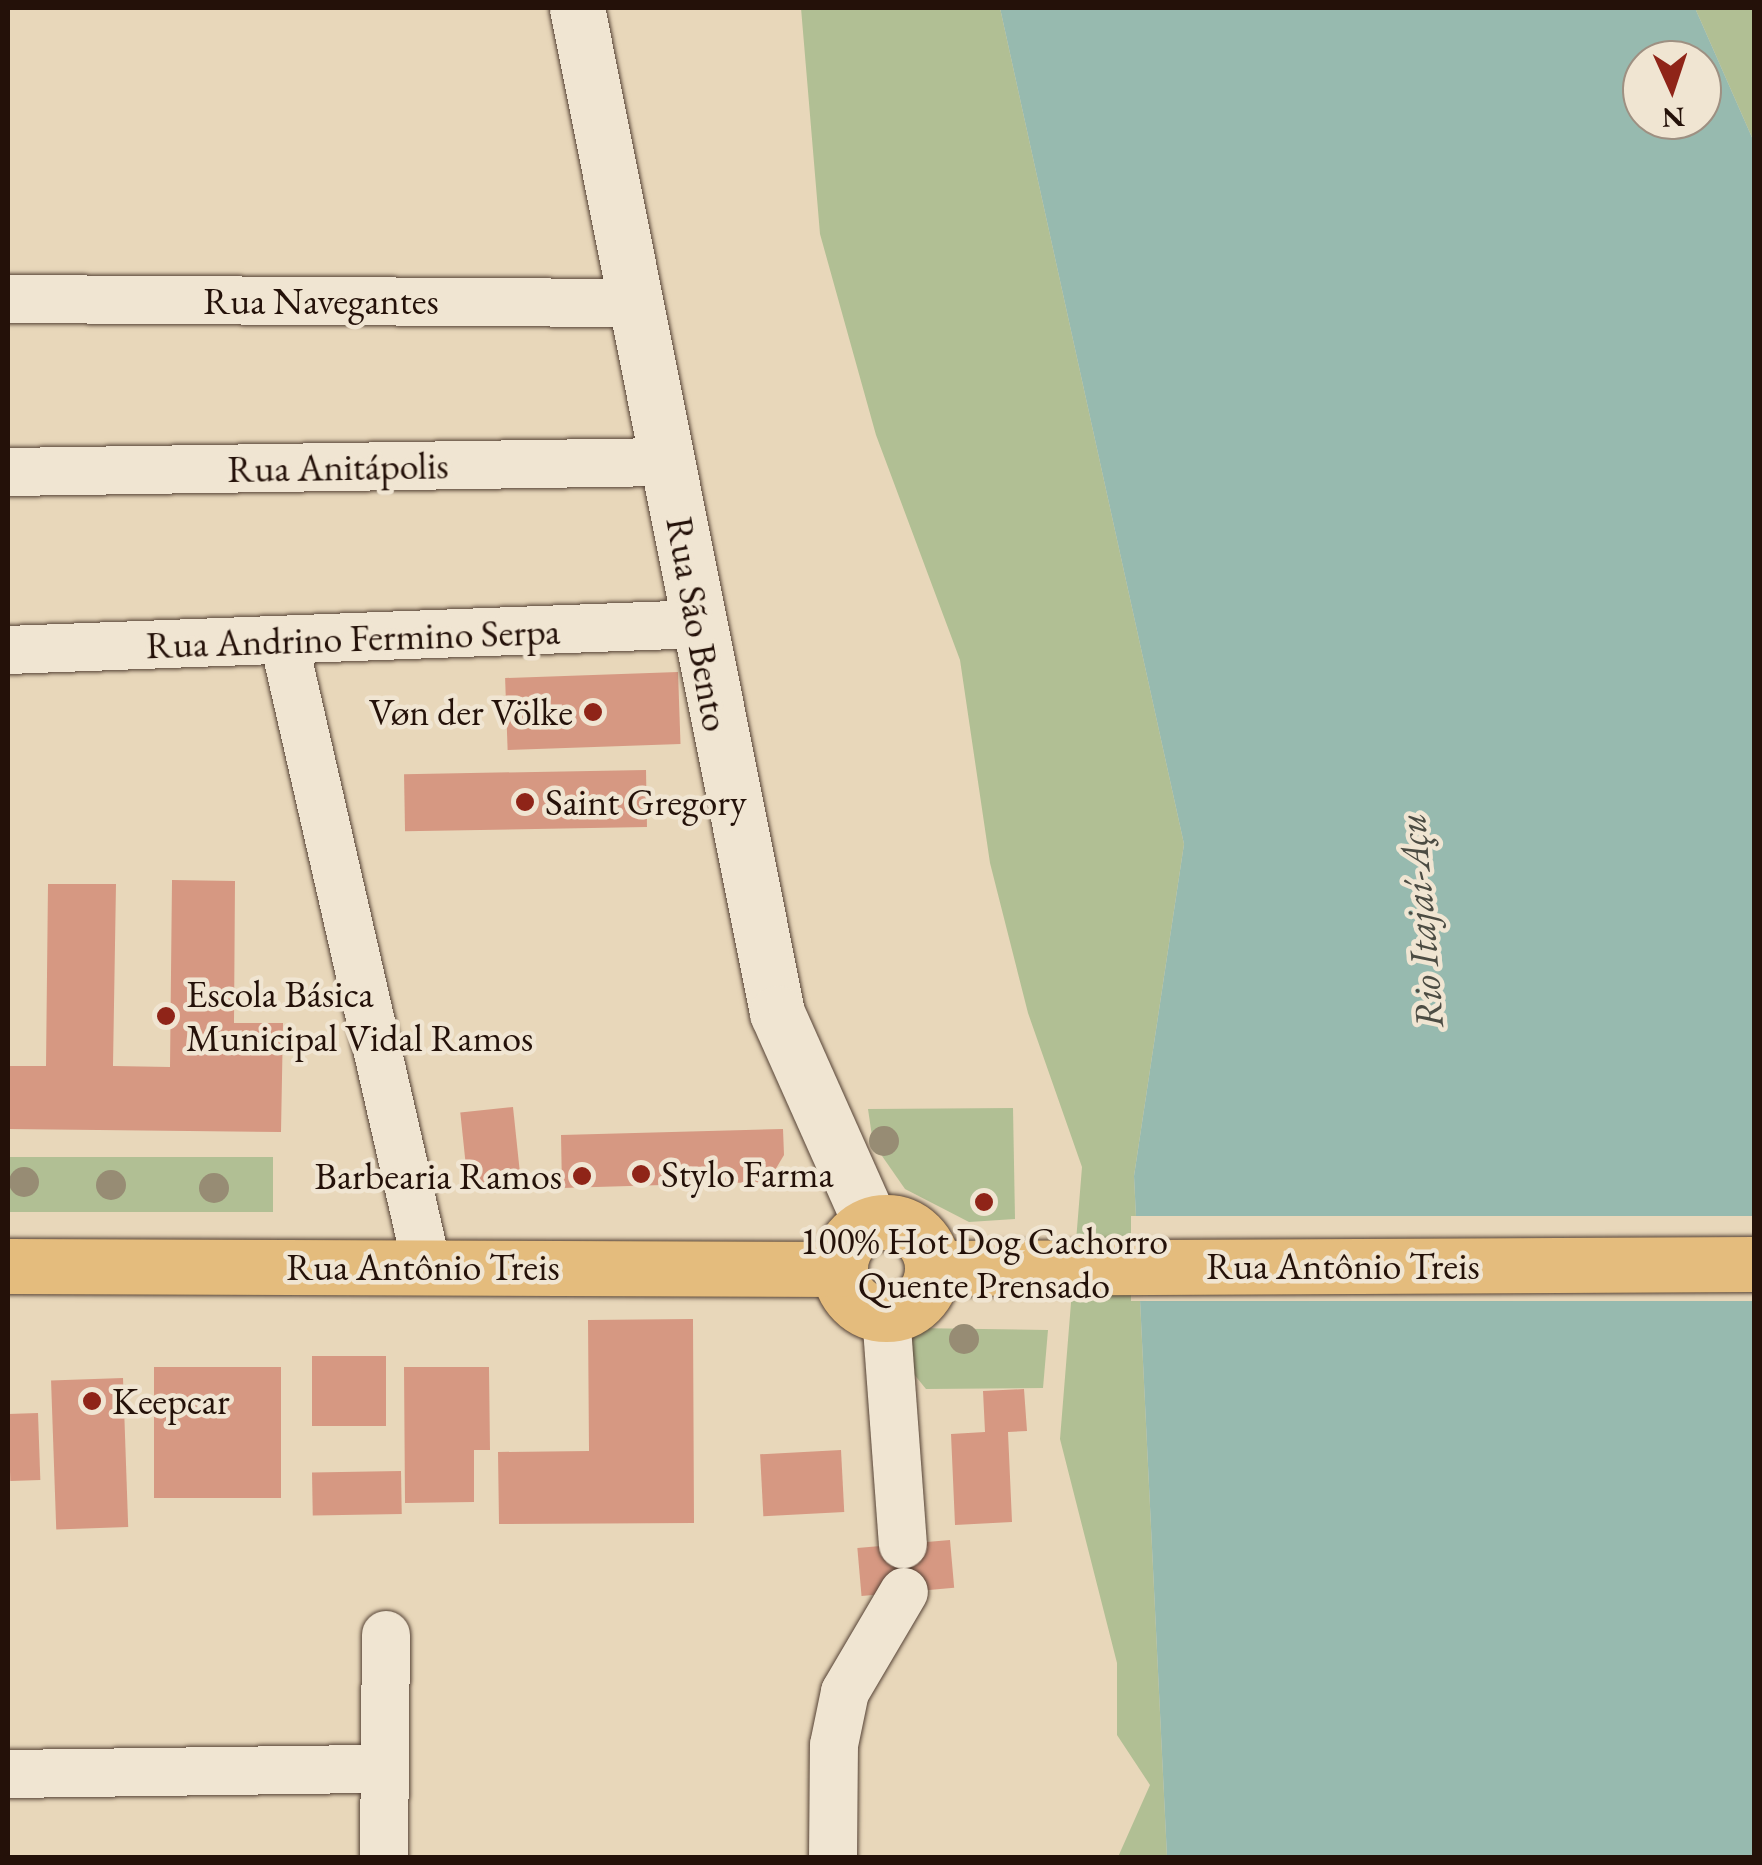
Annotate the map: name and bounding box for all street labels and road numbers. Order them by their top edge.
street label: Rua Navegantes [203,278,439,324]
street label: Rua Anitápolis [227,442,449,492]
street label: Rua São Bento [657,513,739,735]
street label: Rua Andrino Fermino Serpa [145,608,561,668]
street label: Rua Antônio Treis [1206,1243,1480,1289]
street label: Rua Antônio Treis [286,1244,560,1290]

